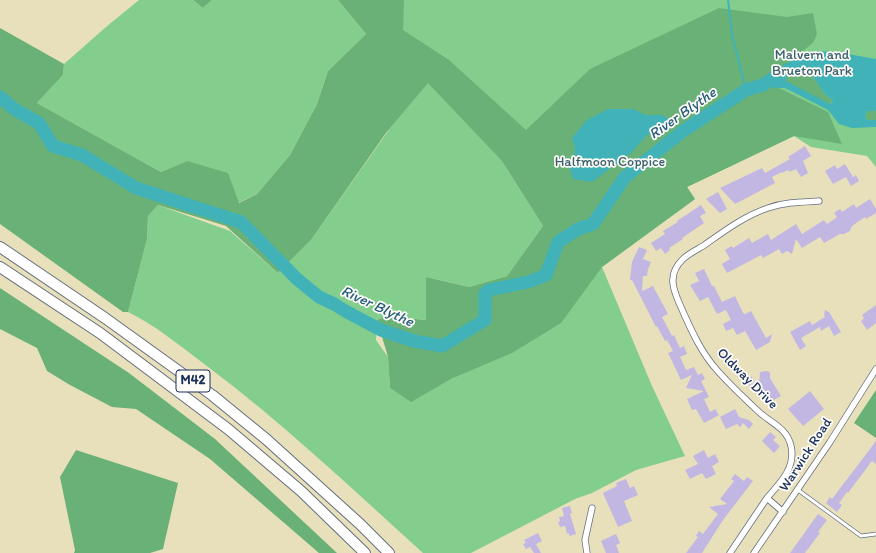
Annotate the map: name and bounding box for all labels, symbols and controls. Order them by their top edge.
park label: Malvern and Brueton Park [772,47,852,80]
water label: River Blythe [646,84,720,144]
park label: Halfmoon Coppice [555,154,665,170]
water label: River Blythe [338,282,416,332]
street label: Oldway Drive [713,345,781,413]
road number: M42 [176,370,210,392]
street label: Warwick Road [776,415,836,495]

